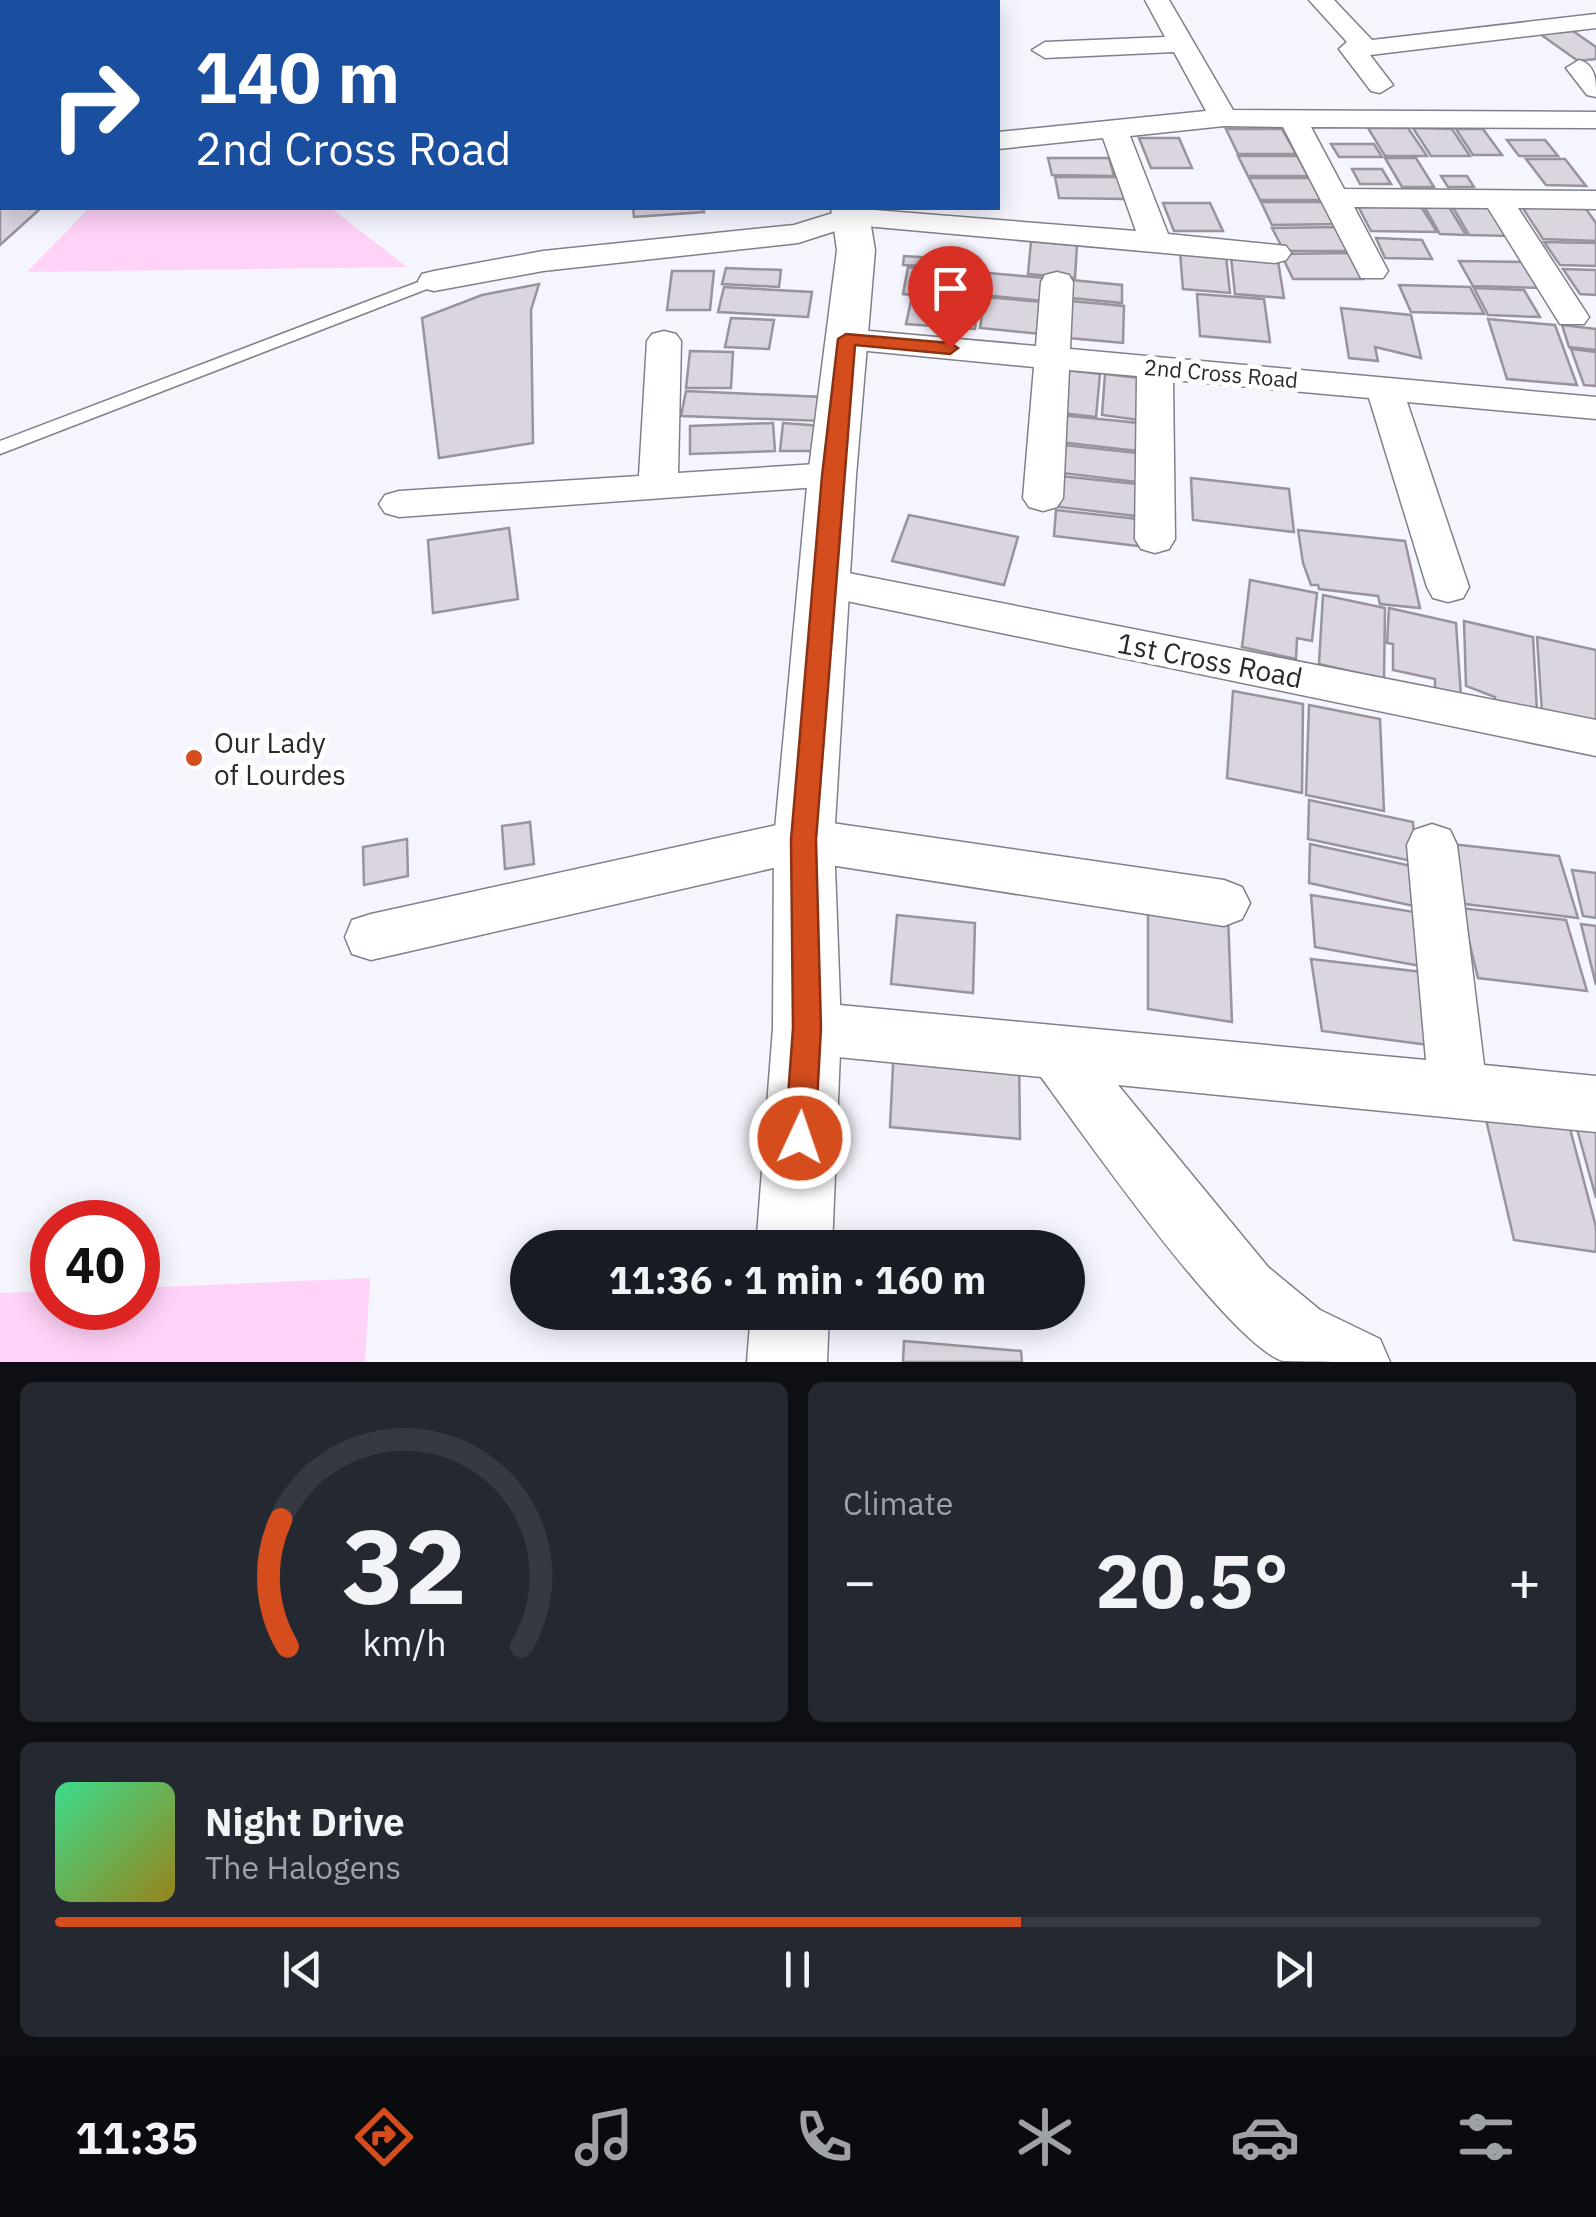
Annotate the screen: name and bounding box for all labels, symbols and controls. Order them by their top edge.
text: 140 m [195,31,400,122]
icon: right [30,40,160,170]
text: 2nd Cross Road [195,119,511,177]
pin [908,246,993,349]
icon: arrive [923,261,978,316]
street label: 2nd Cross Road [1143,352,1299,394]
street label: 1st Cross Road [1114,624,1306,696]
place label: Our Lady of Lourdes [214,724,346,793]
marker: Our Lady of Lourdes [183,747,205,769]
position arrow [748,1086,852,1190]
speed limit sign: 40 [30,1200,160,1330]
text: 11:36 · 1 min · 160 m [609,1255,986,1304]
text: Climate [843,1482,953,1524]
text: 32 [342,1497,466,1633]
text: 20.5° [1095,1531,1289,1629]
text: − [843,1545,876,1616]
text: + [1508,1545,1541,1616]
text: km/h [362,1619,446,1666]
text: Night Drive [205,1797,405,1846]
text: The Halogens [205,1846,401,1888]
icon: previous [275,1942,330,1997]
icon: pause [770,1942,825,1997]
icon: next [1266,1942,1321,1997]
icon: directions [349,2102,419,2172]
icon: music [569,2102,639,2172]
icon: phone [789,2102,859,2172]
icon: climate [1010,2102,1080,2172]
icon: car [1230,2102,1300,2172]
icon: filters [1451,2102,1521,2172]
text: 11:35 [75,2108,198,2166]

